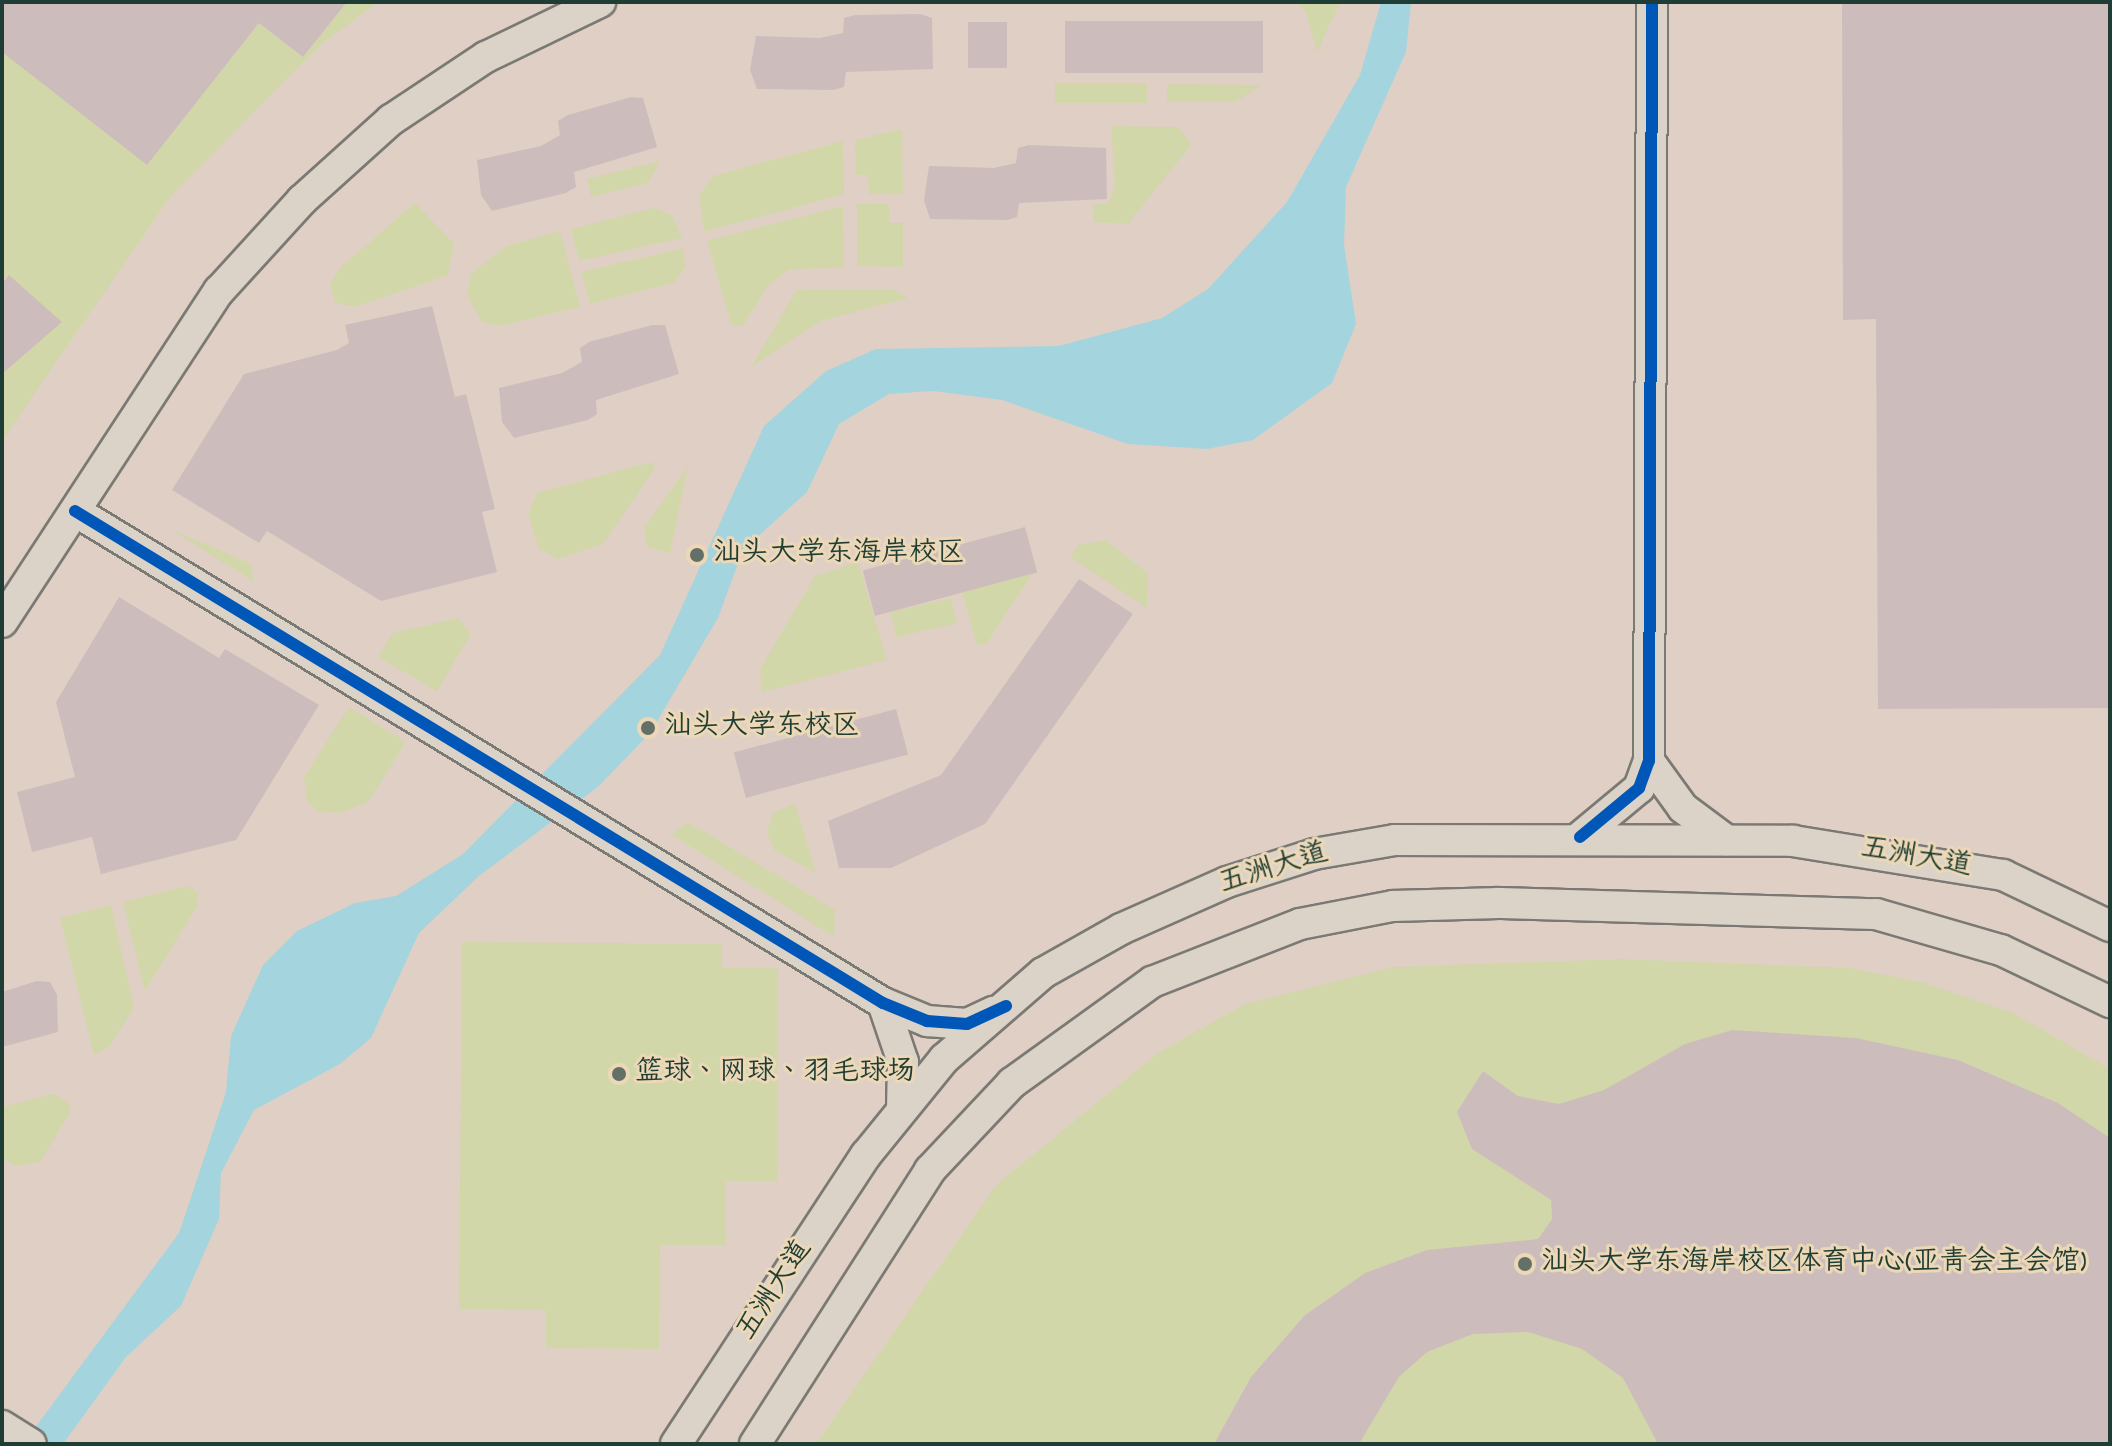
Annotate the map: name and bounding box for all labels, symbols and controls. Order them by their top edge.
place label: 汕头大学东海岸校区 [713,538,965,572]
marker: 汕头大学东海岸校区 [688,546,706,564]
place label: 汕头大学东校区 [664,711,860,745]
marker: 汕头大学东校区 [639,719,657,737]
street label: 五洲大道 [1858,833,1974,885]
street label: 五洲大道 [1216,838,1332,902]
place label: 篮球、网球、羽毛球场 [635,1057,915,1091]
marker: 篮球、网球、羽毛球场 [610,1065,628,1083]
street label: 五洲大道 [731,1235,821,1347]
place label: 汕头大学东海岸校区体育中心(亚青会主会馆) [1541,1247,2087,1281]
marker: 汕头大学东海岸校区体育中心(亚青会主会馆) [1516,1255,1534,1273]

